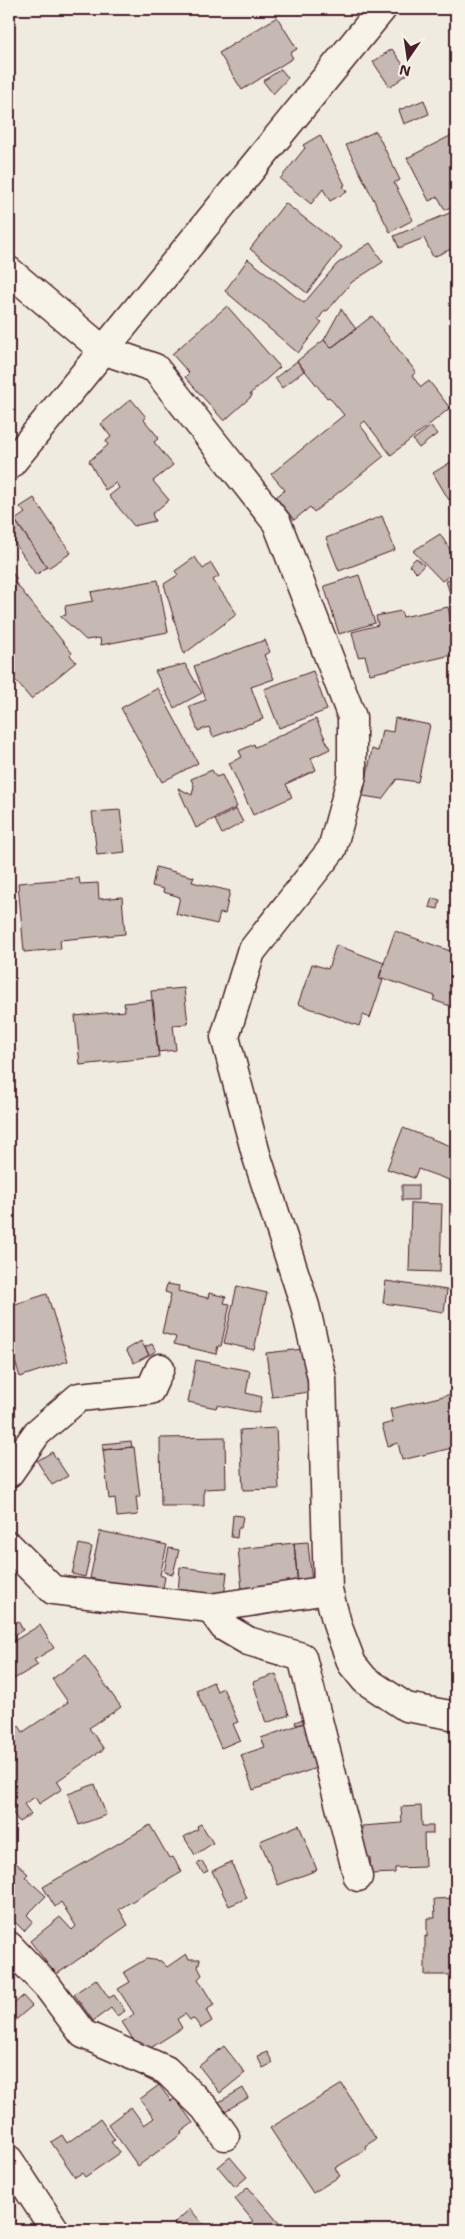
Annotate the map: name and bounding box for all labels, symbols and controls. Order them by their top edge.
north arrow [382,32,432,82]
text: N [398,61,413,81]

